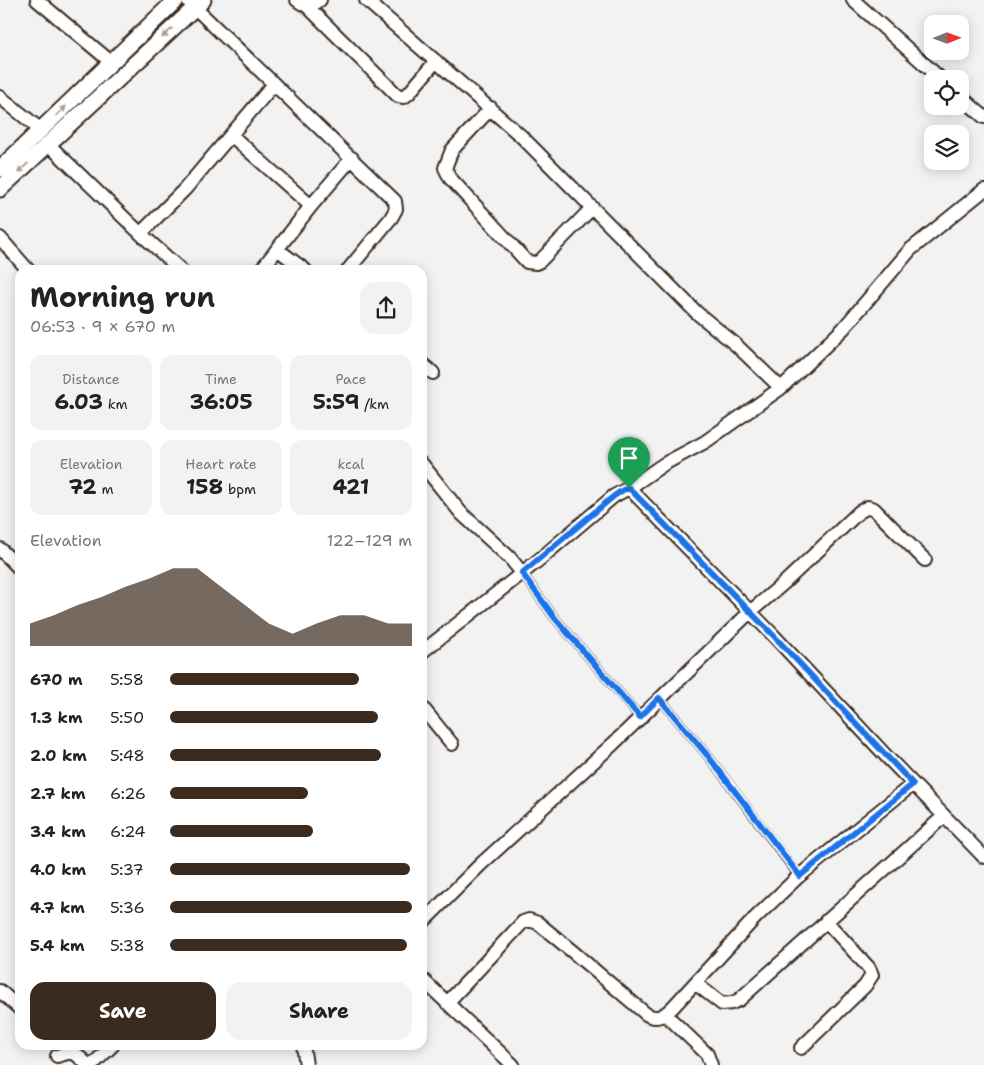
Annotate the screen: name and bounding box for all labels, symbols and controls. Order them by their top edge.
north arrow [924,15,969,60]
map controls [924,15,969,170]
one-way arrow [161,27,173,39]
button: locate [924,70,969,115]
one-way arrow [55,105,67,117]
button: layers [924,125,969,170]
one-way arrow [17,162,29,174]
text: Morning run [30,278,215,316]
button: share [360,282,412,334]
text: 06:53 · 9 × 670 m [30,316,175,337]
text: Distance [62,370,120,388]
text: Time [205,370,237,388]
text: Pace [336,370,366,388]
text: 6.03 [54,388,103,416]
text: 36:05 [189,388,253,416]
text: 5:59 [313,388,359,416]
text: km [103,395,128,413]
text: /km [359,395,389,413]
pin [608,437,650,488]
icon: arrive [615,444,643,472]
text: Elevation [60,455,122,473]
text: Heart rate [185,455,257,473]
text: kcal [337,455,365,473]
text: 72 [68,473,97,501]
text: 158 [186,473,223,501]
text: 421 [333,473,369,501]
text: m [97,480,114,498]
text: bpm [223,480,256,498]
text: Elevation [30,530,102,551]
text: 122–129 m [327,530,412,551]
text: 670 m [30,669,83,690]
text: 5:58 [110,669,144,690]
text: 1.3 km [30,707,83,728]
text: 5:50 [110,707,144,728]
text: 2.0 km [30,745,87,766]
text: 5:48 [110,745,145,766]
text: 2.7 km [30,783,85,804]
text: 6:26 [110,783,146,804]
text: 3.4 km [30,821,86,842]
text: 6:24 [110,821,146,842]
text: 4.0 km [30,859,86,880]
text: 5:37 [110,859,144,880]
text: 4.7 km [30,897,85,918]
text: 5:36 [110,897,145,918]
text: 5.4 km [30,935,85,956]
text: 5:38 [110,935,145,956]
button: Save [30,982,216,1040]
button: Share [226,982,412,1040]

